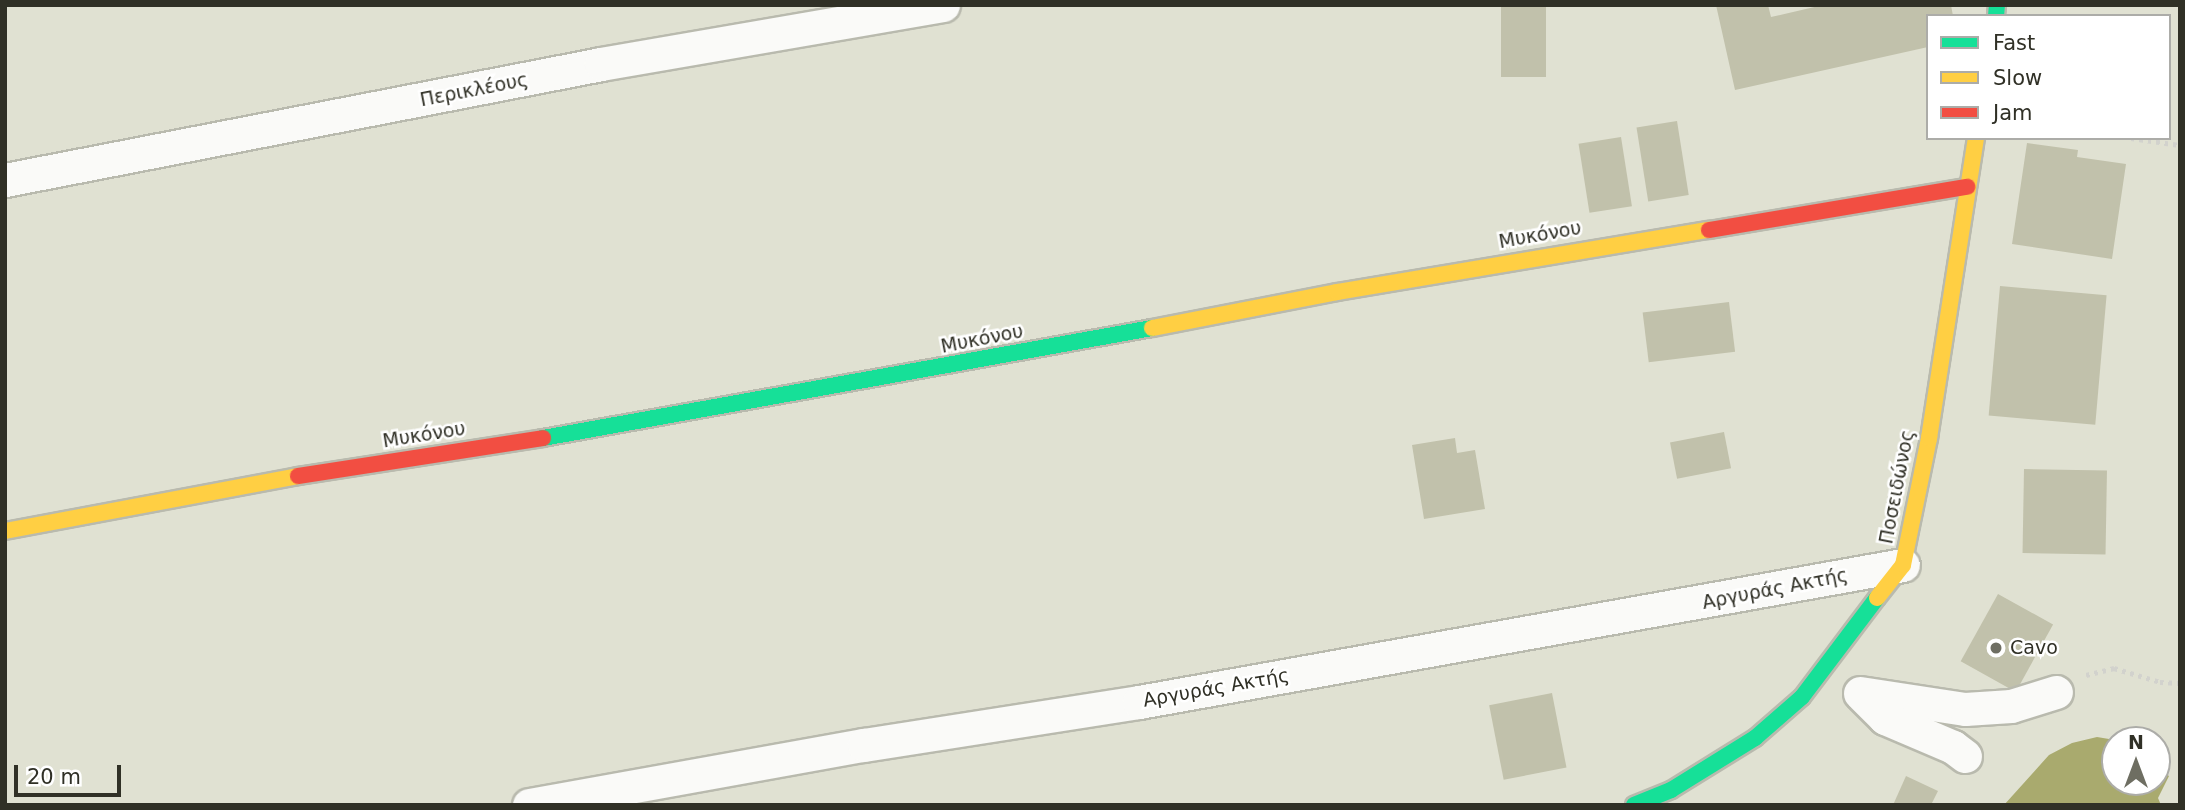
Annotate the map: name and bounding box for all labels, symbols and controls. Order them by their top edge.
legend [1926,14,2171,140]
text: Fast [1993,31,2035,55]
text: Slow [1993,66,2042,90]
street label: Περικλέους [418,68,530,112]
text: Jam [1993,101,2033,125]
street label: Μυκόνου [1497,217,1583,253]
street label: Μυκόνου [939,320,1025,358]
street label: Μυκόνου [381,417,467,453]
street label: Ποσειδώνος [1875,428,1919,546]
street label: Αργυράς Ακτής [1700,564,1850,614]
place label: Cavo [2010,637,2058,659]
marker: Cavo [1988,640,2004,656]
street label: Αργυράς Ακτής [1141,664,1291,712]
north arrow [2101,726,2171,796]
text: N [2128,731,2144,753]
scale bar [18,750,124,794]
text: 20 m [27,765,81,789]

